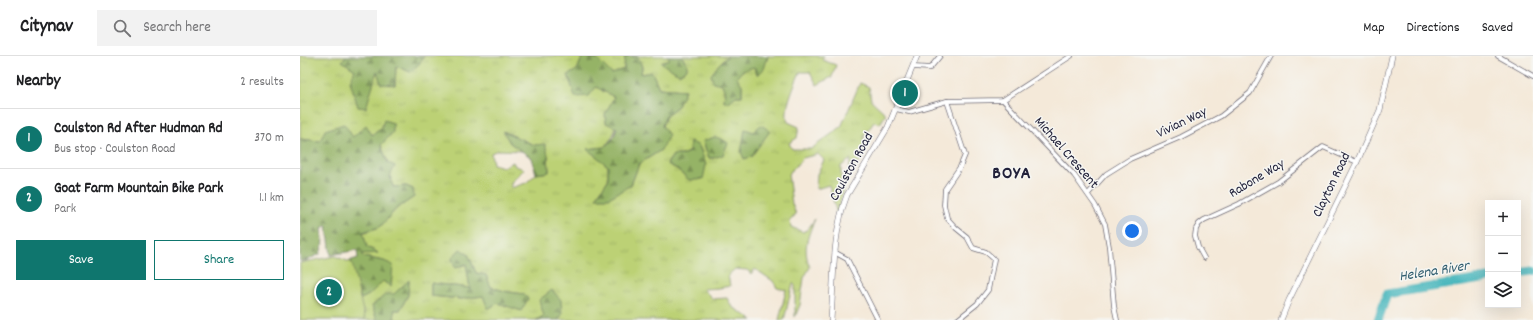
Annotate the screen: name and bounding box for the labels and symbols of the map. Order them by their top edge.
pin: 1 [892,78,918,108]
street label: Vivian Way [1153,102,1211,144]
street label: Michael Crescent [1029,113,1103,193]
street label: Coulston Road [825,129,879,205]
street label: Clayton Road [1308,149,1356,221]
street label: Rabone Way [1225,154,1289,203]
district label: BOYA [992,162,1032,187]
your location [1122,221,1142,241]
water label: Helena River [1398,255,1472,288]
pin: 2 [316,277,342,307]

